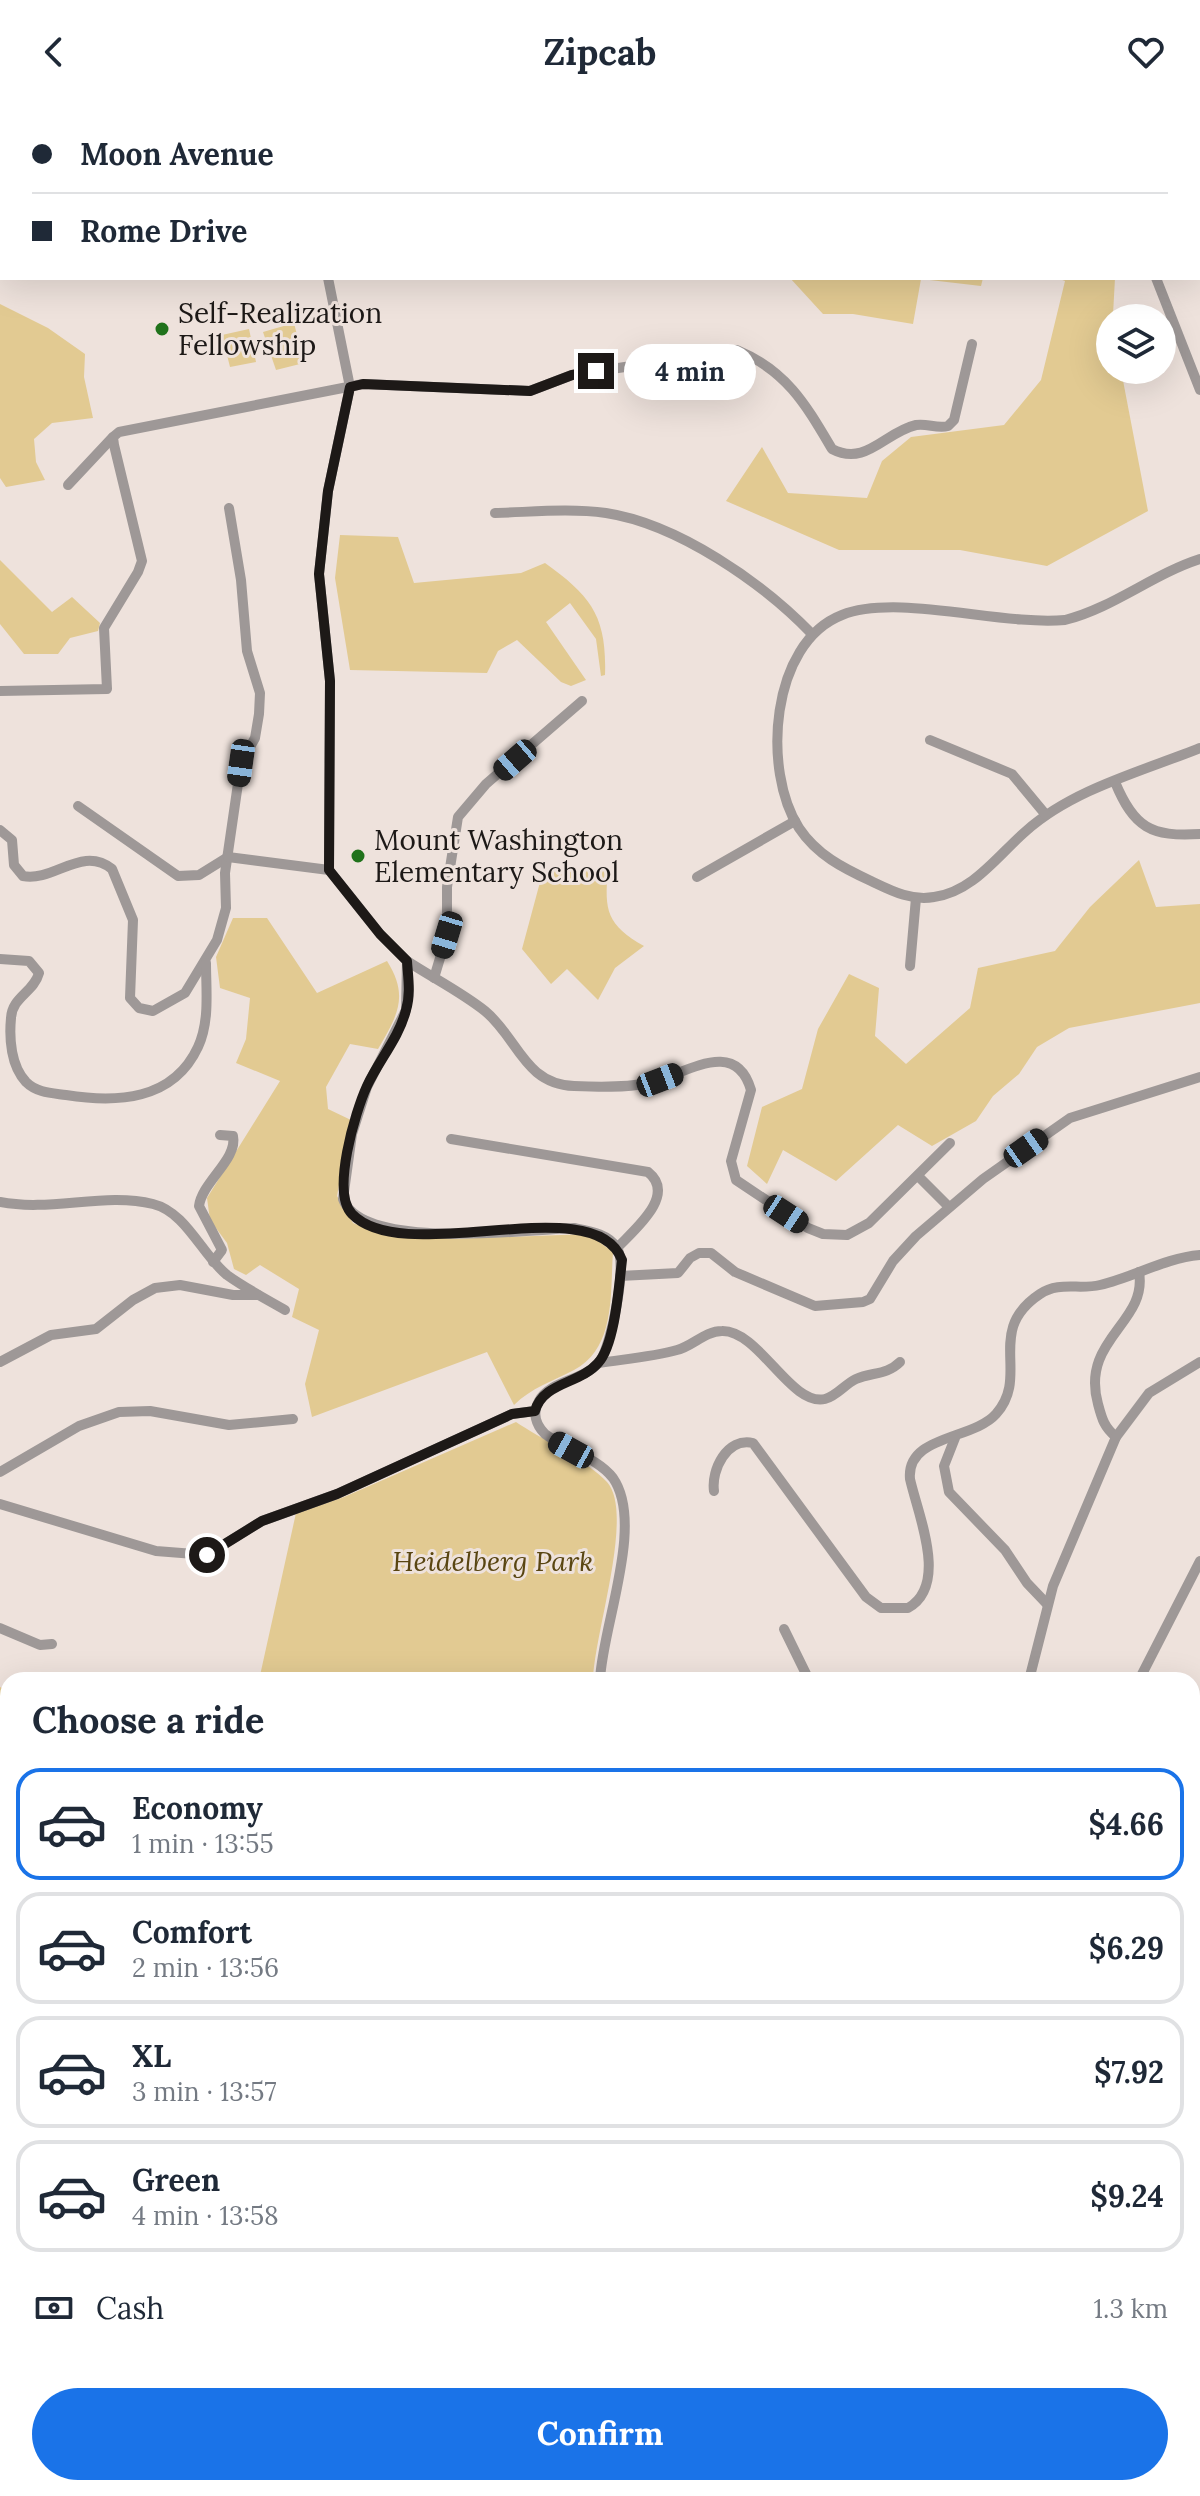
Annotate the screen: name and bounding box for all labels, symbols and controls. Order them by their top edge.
text: Zipcab [543,29,657,75]
icon: back [32,30,76,74]
icon: heart [1124,30,1168,74]
text: Moon Avenue [80,135,274,173]
text: Rome Drive [80,212,247,250]
place label: Self-Realization Fellowship [178,295,382,363]
map controls [1096,304,1176,384]
button: layers [1096,304,1176,384]
marker: Self-Realization Fellowship [153,320,171,338]
callout: 4 min [624,343,756,399]
route end [578,353,614,389]
text: 4 min [655,355,725,388]
car [489,735,541,785]
car [226,738,256,788]
place label: Mount Washington Elementary School [374,822,623,890]
marker: Mount Washington Elementary School [349,847,367,865]
car [429,909,465,961]
car [633,1060,687,1100]
car [999,1124,1053,1172]
car [759,1191,813,1237]
car [544,1428,598,1472]
route start [189,1537,225,1573]
park label: Heidelberg Park [392,1543,594,1579]
text: Choose a ride [32,1697,264,1743]
icon: car [36,1788,108,1860]
text: Economy [132,1789,263,1827]
text: $4.66 [1088,1805,1164,1843]
text: 1 min · 13:55 [132,1827,274,1860]
icon: car [36,1912,108,1984]
text: Comfort [132,1913,252,1951]
text: $6.29 [1089,1929,1164,1967]
text: 2 min · 13:56 [132,1951,279,1984]
icon: car [36,2036,108,2108]
text: XL [132,2037,171,2075]
text: $7.92 [1094,2053,1164,2091]
text: 3 min · 13:57 [132,2075,276,2108]
icon: car [36,2160,108,2232]
text: Green [132,2161,220,2199]
text: $9.24 [1090,2177,1164,2215]
text: 4 min · 13:58 [132,2199,279,2232]
icon: cash [32,2286,76,2330]
text: Cash [96,2289,164,2327]
text: 1.3 km [1094,2292,1168,2325]
button: Confirm [32,2388,1168,2480]

